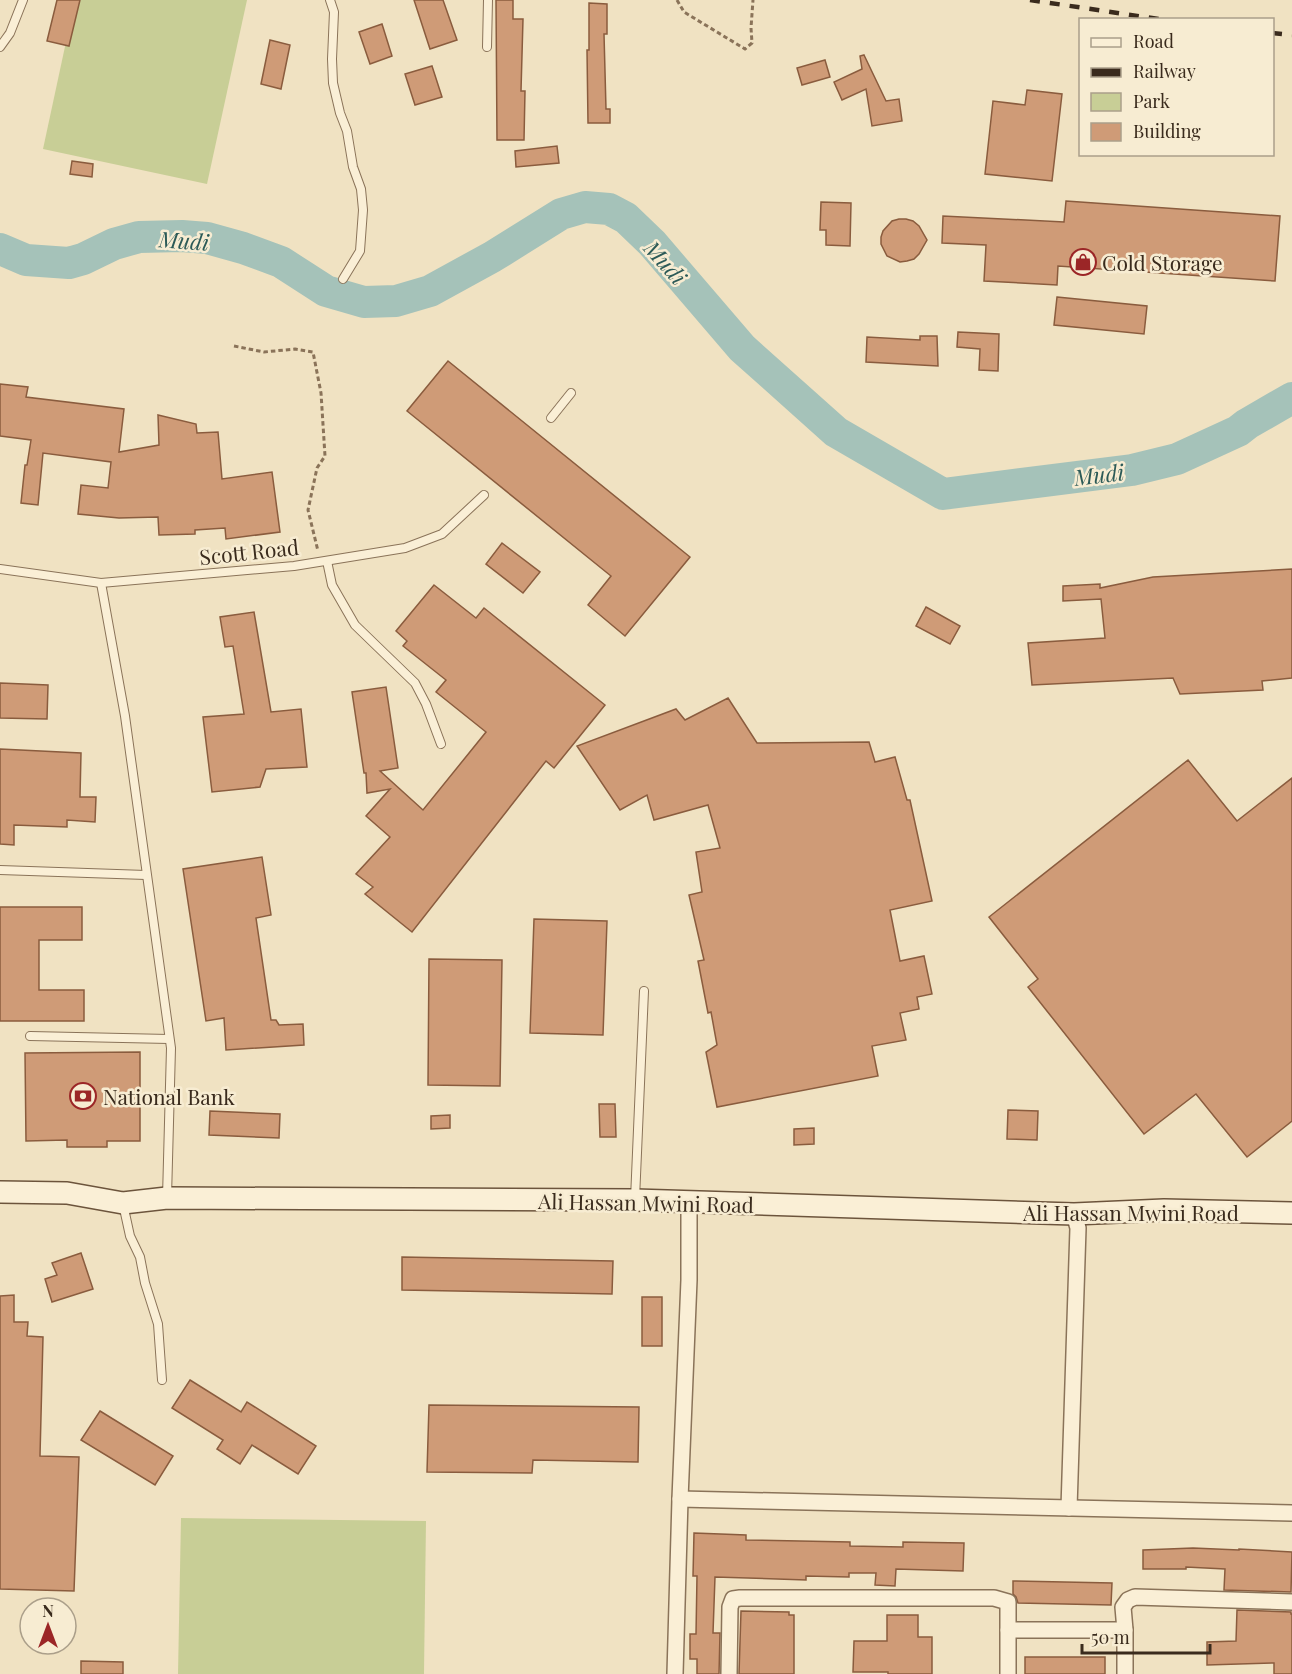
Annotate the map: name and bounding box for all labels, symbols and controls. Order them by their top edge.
legend [1079,18,1274,156]
text: Road [1133,29,1174,53]
text: Railway [1133,59,1196,83]
text: Park [1133,89,1170,113]
text: Building [1133,119,1201,143]
water label: Mudi [157,223,210,257]
water label: Mudi [637,233,694,291]
shop icon: Cold Storage [1068,247,1098,277]
place label: Cold Storage [1102,248,1223,276]
water label: Mudi [1071,456,1126,492]
street label: Scott Road [198,532,300,570]
bank icon: National Bank [68,1081,98,1111]
place label: National Bank [103,1082,235,1110]
street label: Ali Hassan Mwini Road [537,1186,754,1218]
street label: Ali Hassan Mwini Road [1022,1198,1239,1226]
north arrow [18,1596,78,1656]
text: N [42,1600,54,1621]
scale bar [1082,1617,1210,1655]
text: 50 m [1091,1625,1130,1649]

